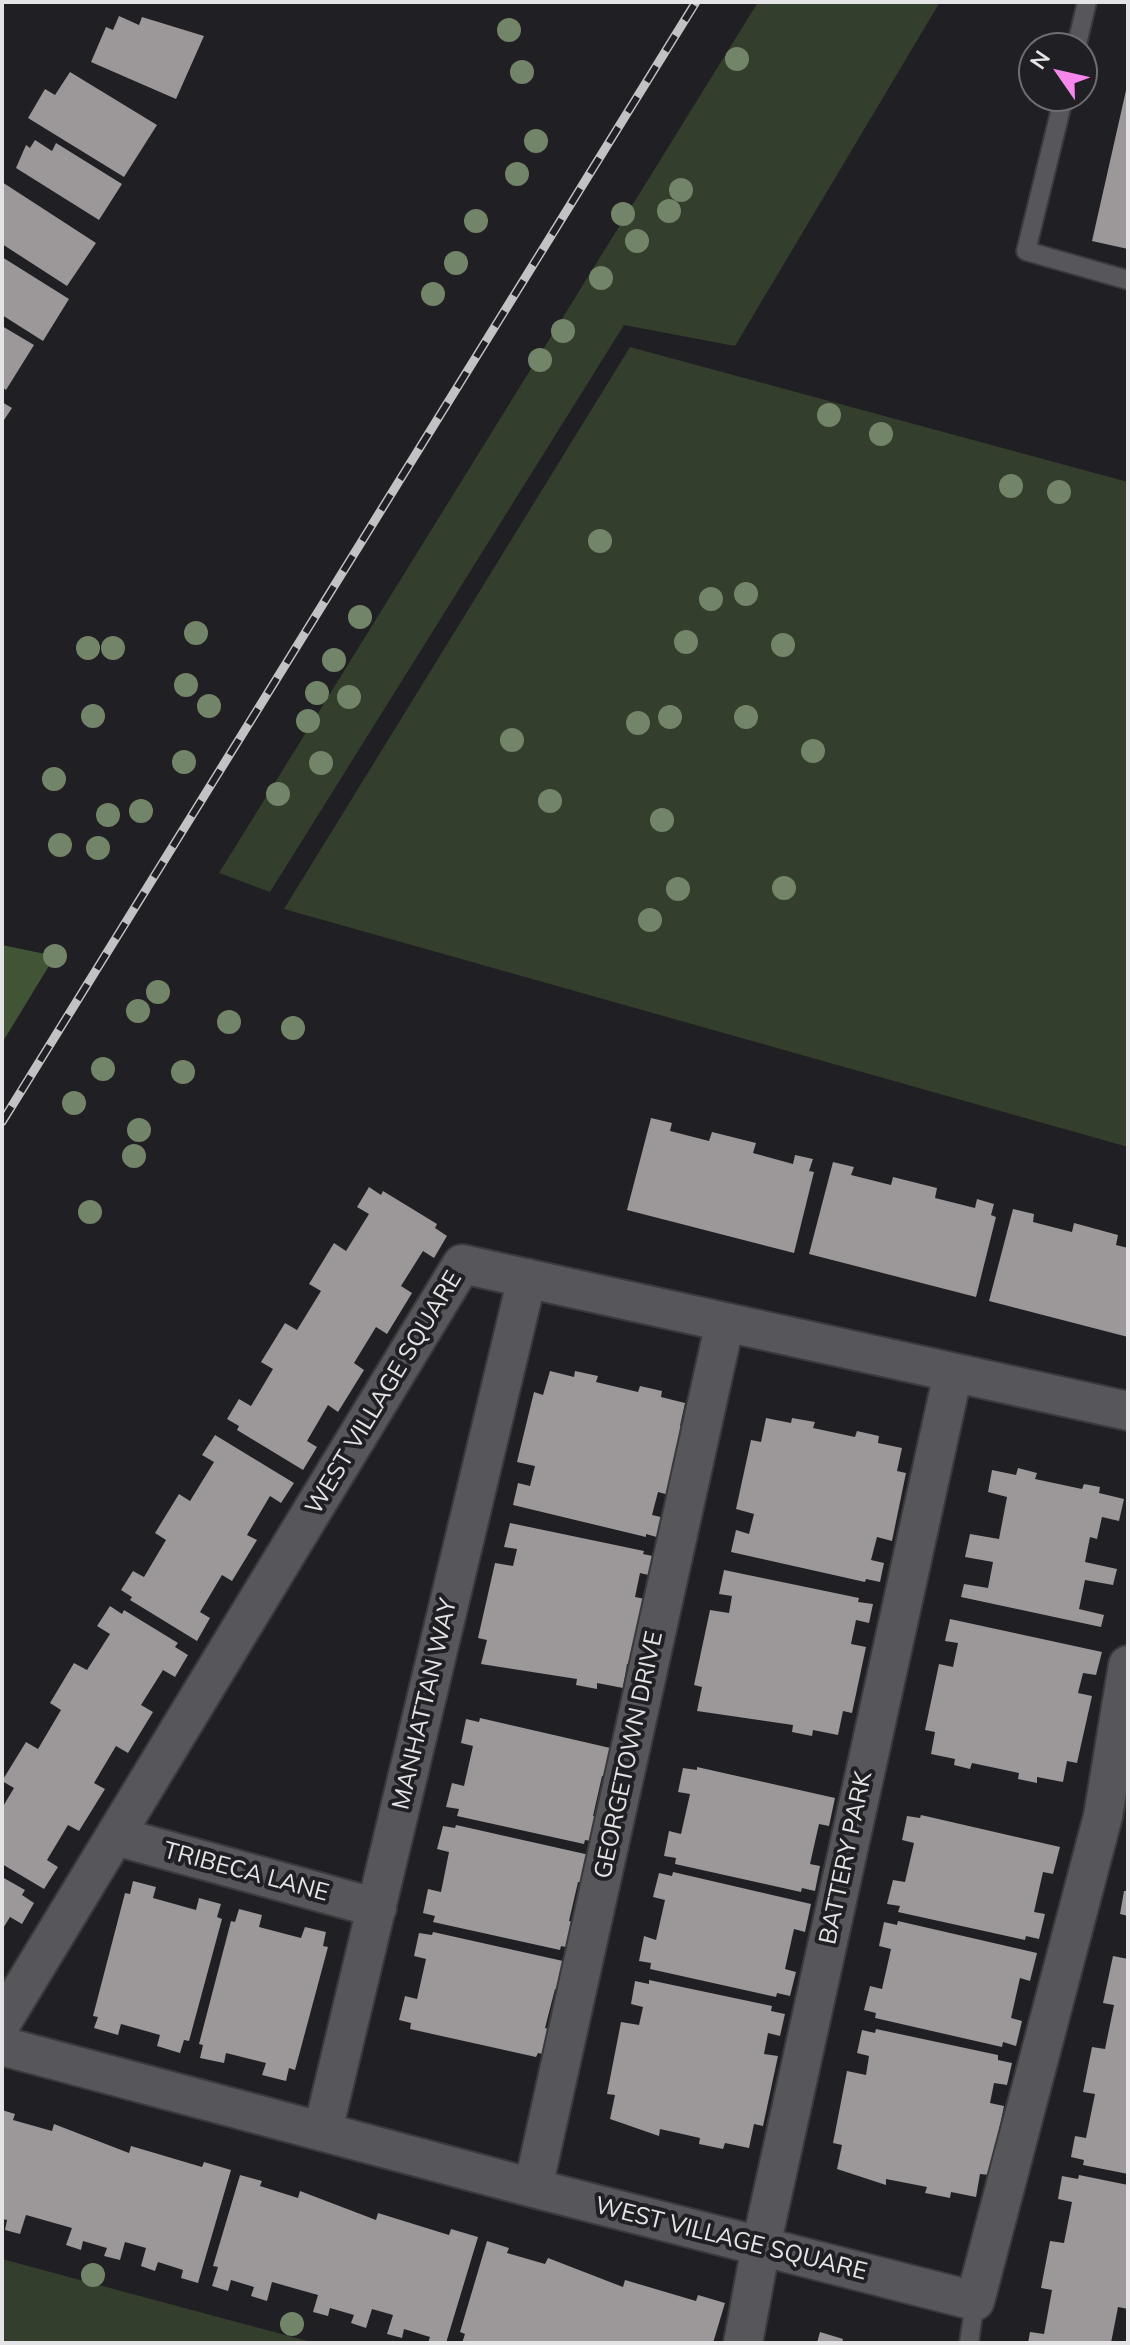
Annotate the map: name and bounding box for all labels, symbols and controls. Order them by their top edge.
north arrow [1018,32,1098,112]
text: N [1024,45,1056,74]
street label: WEST VILLAGE SQUARE [300,1266,468,1520]
street label: MANHATTAN WAY [387,1596,463,1812]
street label: GEORGETOWN DRIVE [589,1629,669,1881]
street label: BATTERY PARK [814,1769,878,1947]
street label: TRIBECA LANE [160,1836,332,1908]
street label: WEST VILLAGE SQUARE [592,2191,870,2287]

